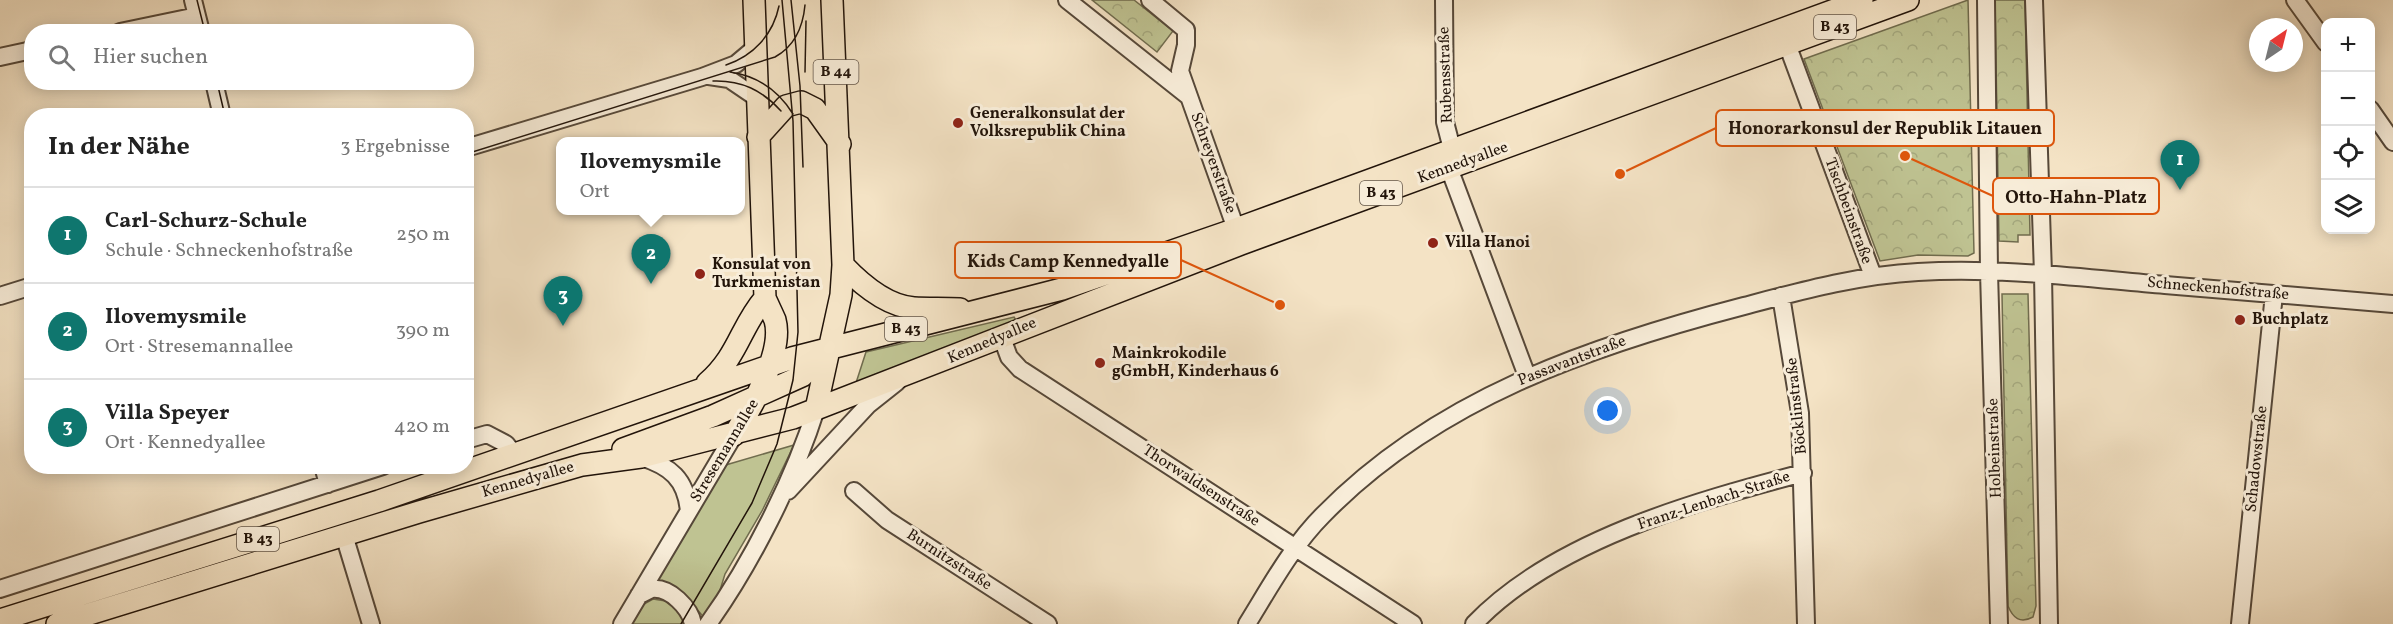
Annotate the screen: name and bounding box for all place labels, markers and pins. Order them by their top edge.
place label: Generalkonsulat der Volksrepublik China [970,103,1126,143]
callout: Honorarkonsul der Republik Litauen [1716,110,2054,146]
marker: Generalkonsulat der Volksrepublik China [951,116,965,130]
pin: 1 [2160,140,2200,190]
callout: Otto-Hahn-Platz [1993,178,2159,214]
place label: Villa Hanoi [1445,232,1530,254]
pin: 2 [632,234,670,284]
marker: Villa Hanoi [1426,236,1440,250]
callout: Kids Camp Kennedyalle [955,242,1181,278]
place label: Konsulat von Turkmenistan [712,254,821,294]
marker: Konsulat von Turkmenistan [693,267,707,281]
pin: 3 [544,276,582,326]
place label: Buchplatz [2252,309,2328,331]
marker: Buchplatz [2233,313,2247,327]
place label: Mainkrokodile gGmbH, Kinderhaus 6 [1112,343,1279,383]
marker: Mainkrokodile gGmbH, Kinderhaus 6 [1093,356,1107,370]

